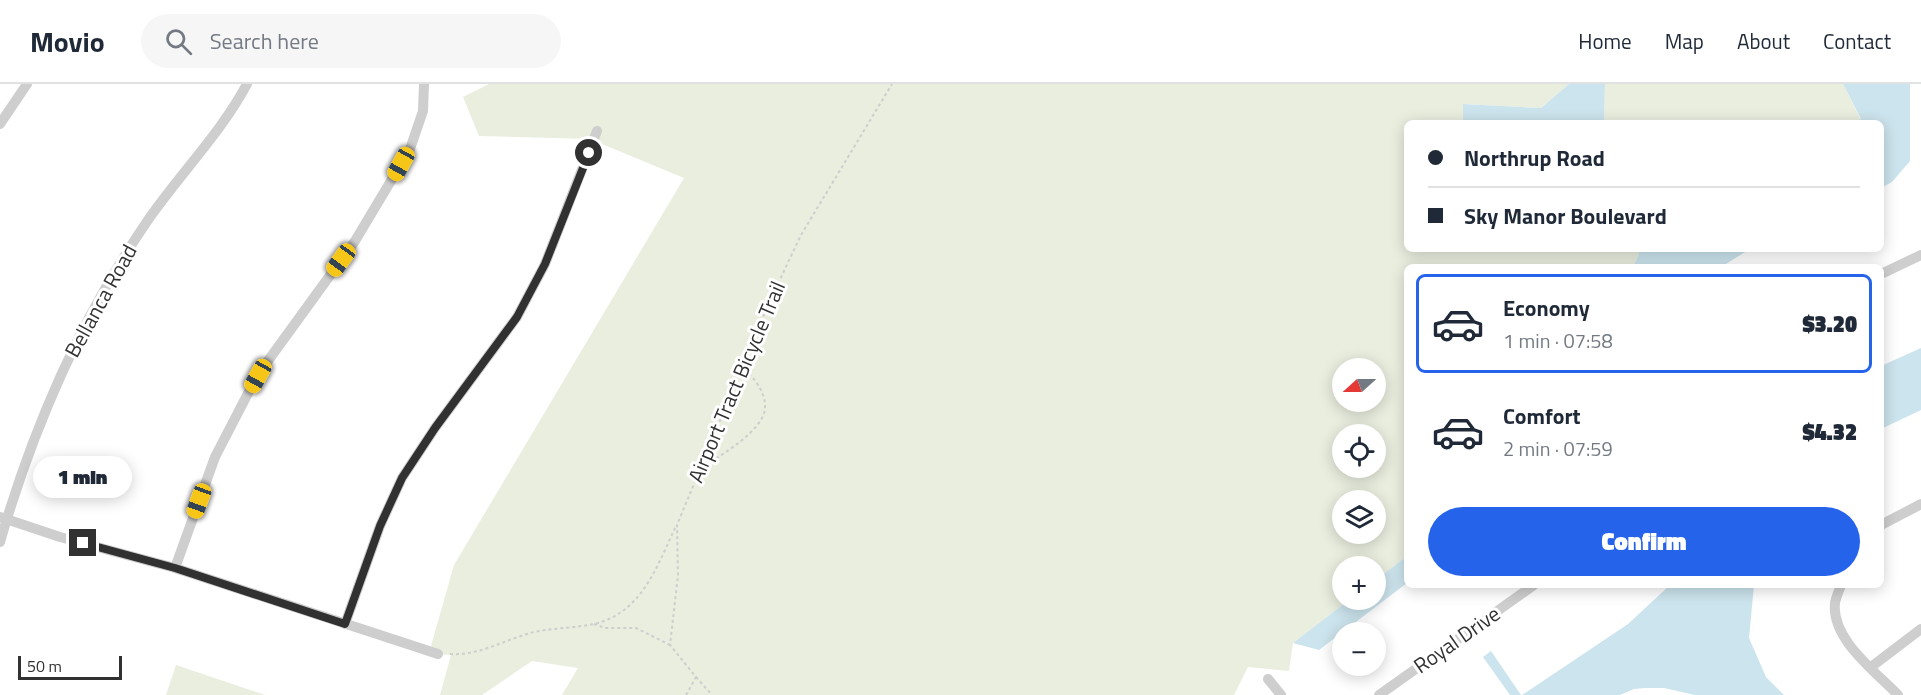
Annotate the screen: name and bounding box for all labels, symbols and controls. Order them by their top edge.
search box [141,14,561,68]
text: Movio [30,20,105,63]
text: Search here [210,24,319,58]
icon: search [162,25,195,58]
text: Home [1578,25,1632,57]
text: Map [1665,25,1704,57]
text: About [1737,25,1790,57]
text: Contact [1823,25,1891,57]
route start [575,139,602,166]
text: Northrup Road [1464,141,1605,175]
car [384,144,418,184]
text: Sky Manor Boulevard [1464,199,1667,233]
street label: Bellanca Road [56,238,144,363]
car [323,240,359,280]
street label: Airport Tract Bicycle Trail [679,276,793,487]
text: Economy [1503,291,1590,325]
icon: car [1431,297,1485,351]
text: $3.20 [1802,307,1857,341]
text: 1 min · 07:58 [1503,325,1613,356]
car [241,356,275,396]
north arrow [1332,358,1386,412]
map controls [1332,358,1386,676]
text: Comfort [1503,399,1581,433]
icon: car [1431,405,1485,459]
text: $4.32 [1802,415,1857,449]
button: locate [1332,424,1386,478]
text: 2 min · 07:59 [1503,433,1613,464]
callout: 1 min [34,456,132,498]
text: 1 min [58,461,107,492]
car [184,481,214,521]
button: layers [1332,490,1386,544]
button: Confirm [1428,507,1860,576]
route end [69,529,96,556]
button: + [1332,556,1386,610]
street label: Royal Drive [1406,598,1506,681]
button: − [1332,622,1386,676]
scale bar [18,653,122,680]
text: 50 m [27,654,62,678]

